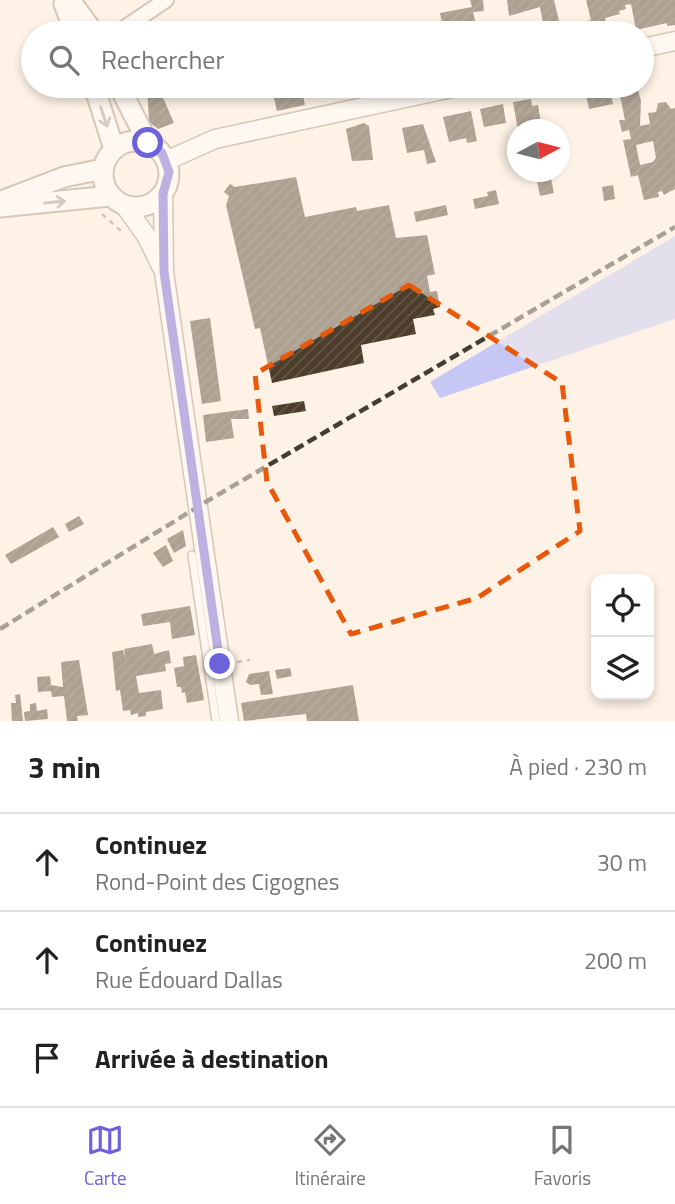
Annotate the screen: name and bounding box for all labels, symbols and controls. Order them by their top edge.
search box [21,21,654,98]
text: Rechercher [101,40,225,79]
icon: search [45,41,83,79]
one-way arrow [98,106,111,128]
north arrow [507,119,570,182]
route start [132,127,163,158]
one-way arrow [43,195,66,208]
map controls [591,574,654,700]
button: locate [591,574,654,637]
button: layers [591,637,654,700]
route end [204,648,235,679]
text: 3 min [28,744,101,790]
text: À pied · 230 m [509,749,647,784]
text: Continuez [95,825,207,864]
icon: ahead [28,843,66,881]
text: 30 m [597,845,647,880]
text: Rond-Point des Cigognes [95,864,339,899]
text: Continuez [95,923,207,962]
icon: ahead [28,941,66,979]
text: 200 m [584,943,647,978]
text: Rue Édouard Dallas [95,962,283,997]
icon: arrive [28,1039,66,1077]
text: Arrivée à destination [95,1039,329,1078]
tab: Carte [84,1121,127,1192]
tab: Itinéraire [294,1121,366,1192]
tab: Favoris [534,1121,591,1192]

